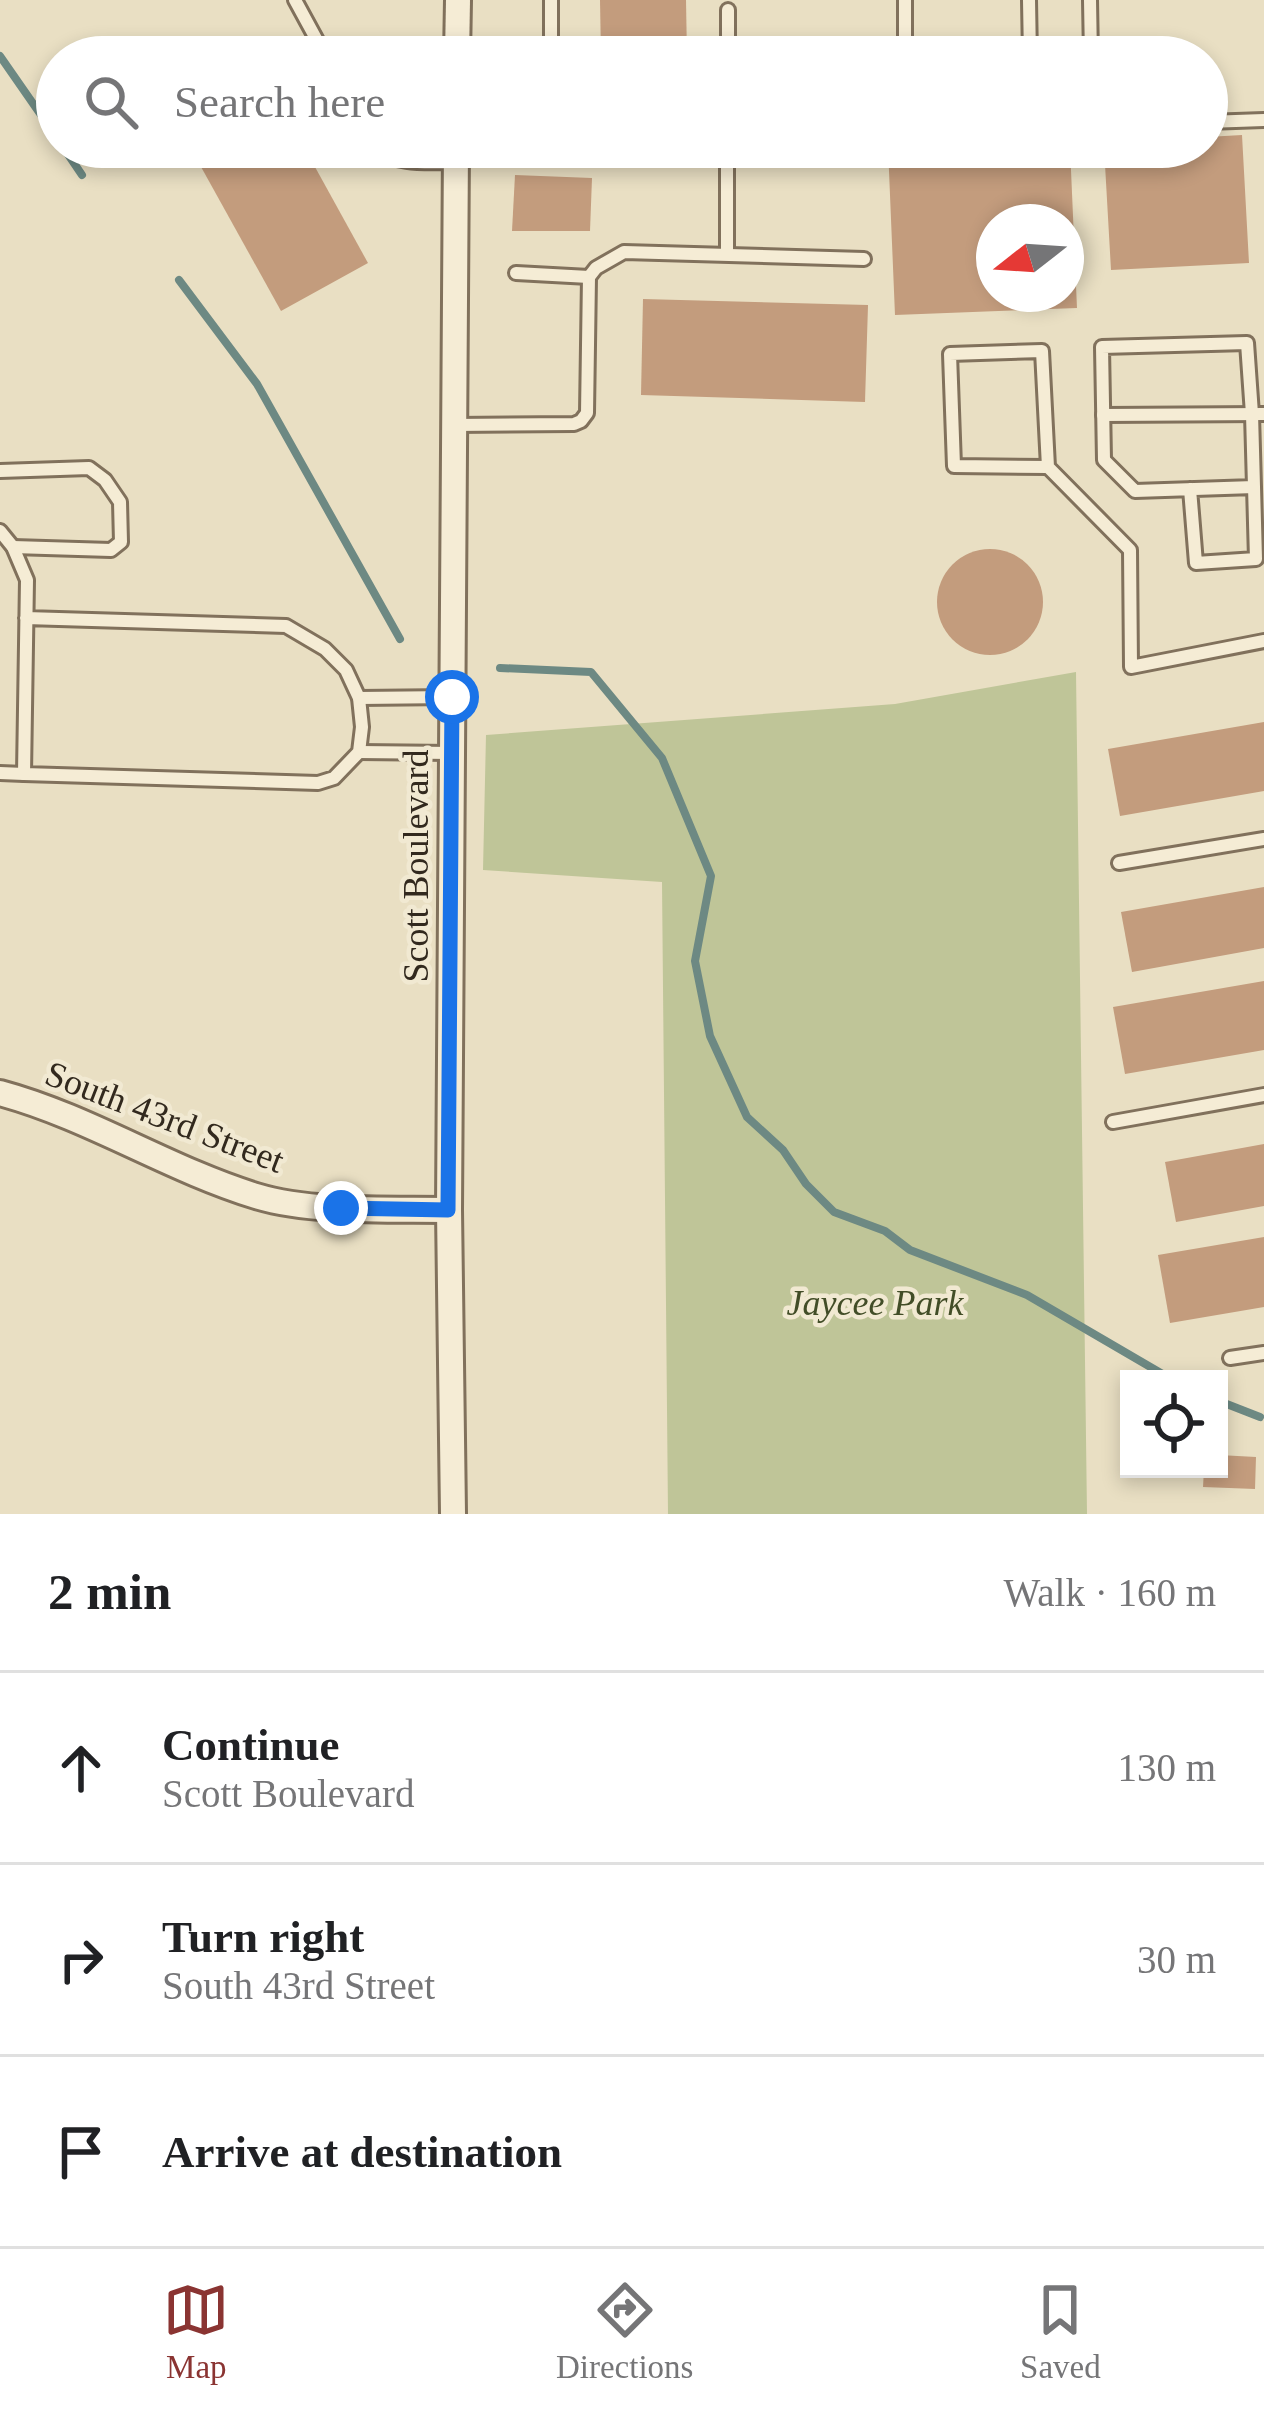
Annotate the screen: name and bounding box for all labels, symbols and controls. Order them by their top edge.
search box [36,36,1228,168]
icon: search [78,69,144,135]
text: Search here [174,77,385,127]
north arrow [976,204,1084,312]
route start [425,670,479,724]
street label: Scott Boulevard [396,750,436,982]
street label: South 43rd Street [40,1053,289,1181]
route end [314,1181,368,1235]
park label: Jaycee Park [787,1283,964,1323]
map controls [1120,1370,1228,1478]
button: locate [1120,1370,1228,1478]
text: 2 min [48,1564,171,1620]
text: Walk · 160 m [1004,1571,1216,1614]
text: Continue [162,1720,340,1770]
icon: ahead [48,1735,114,1801]
text: 130 m [1117,1746,1216,1789]
text: Scott Boulevard [162,1772,414,1815]
text: Turn right [162,1912,364,1962]
icon: right [48,1927,114,1993]
text: 30 m [1137,1938,1216,1981]
text: South 43rd Street [162,1964,435,2007]
icon: arrive [48,2119,114,2185]
text: Arrive at destination [162,2127,562,2177]
tab: Map [163,2277,229,2386]
tab: Directions [556,2277,693,2386]
tab: Saved [1020,2277,1101,2386]

